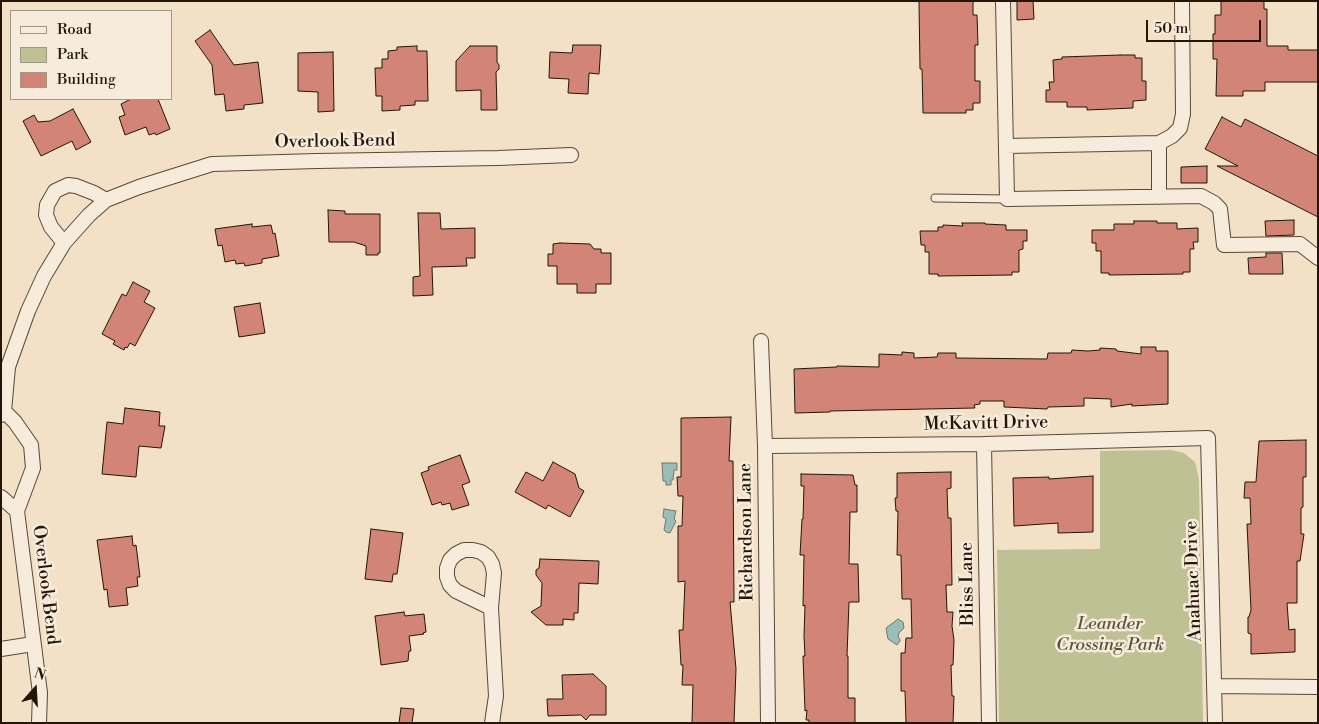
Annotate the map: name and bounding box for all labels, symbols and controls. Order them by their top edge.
legend [10,10,172,100]
scale bar [1149,10,1264,42]
text: 50 m [1154,19,1188,38]
text: Road [57,20,92,39]
text: Park [57,45,88,64]
text: Building [57,70,116,89]
street label: Overlook Bend [274,130,396,154]
street label: McKavitt Drive [923,412,1049,436]
street label: Richardson Lane [735,463,759,601]
street label: Anahuac Drive [1181,520,1207,642]
street label: Overlook Bend [27,524,63,646]
street label: Bliss Lane [956,542,980,626]
park label: Leander Crossing Park [1056,614,1164,656]
north arrow [10,664,60,714]
text: N [32,665,48,685]

